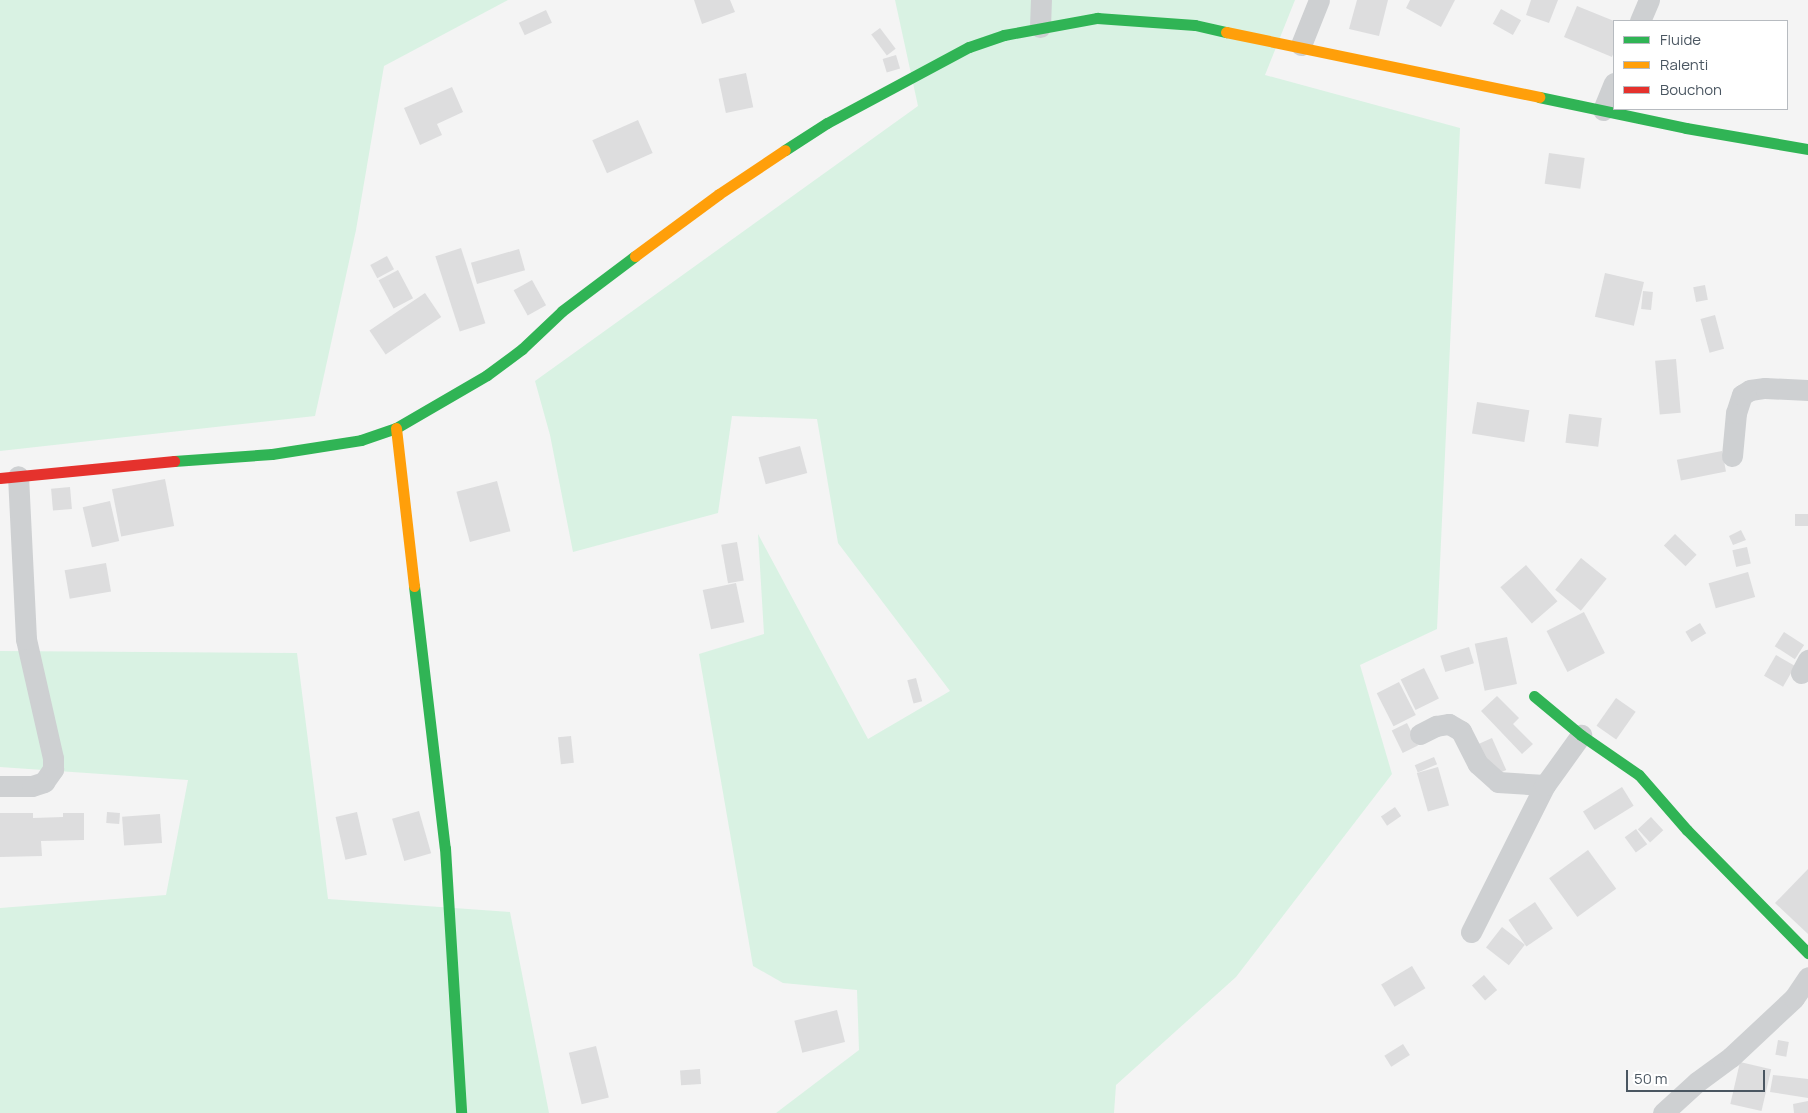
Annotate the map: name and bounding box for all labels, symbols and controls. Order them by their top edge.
legend [1613,20,1788,110]
text: Fluide [1660,29,1701,50]
text: Ralenti [1660,54,1708,75]
text: Bouchon [1660,79,1722,100]
scale bar [1628,1060,1767,1092]
text: 50 m [1634,1068,1668,1089]

